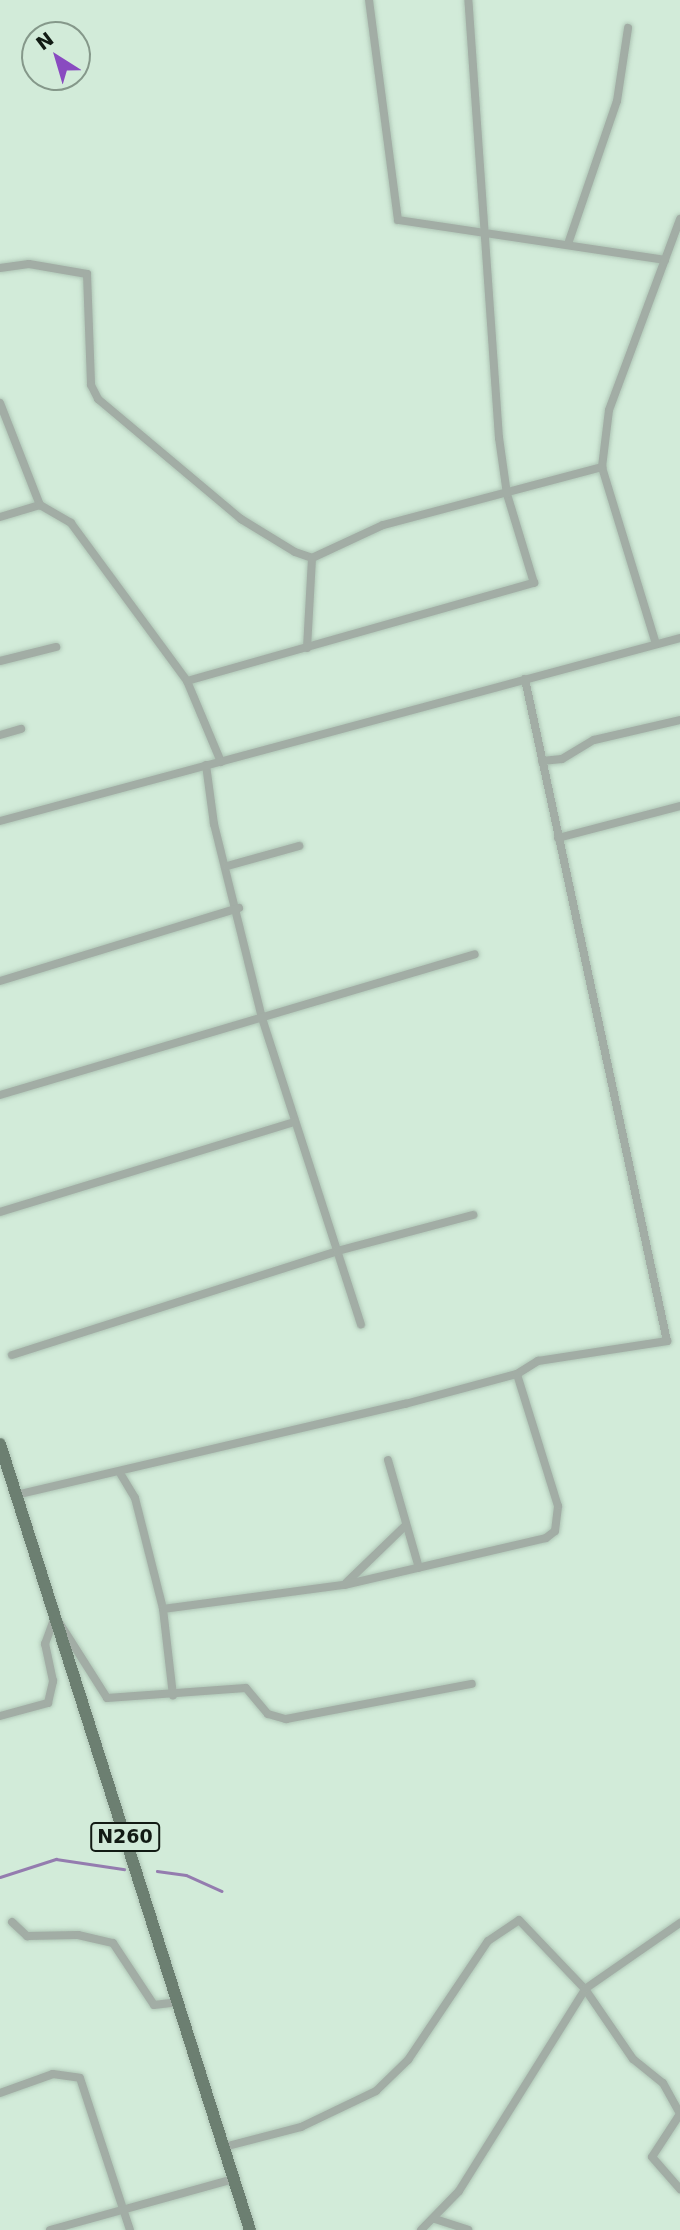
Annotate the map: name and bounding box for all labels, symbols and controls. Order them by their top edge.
north arrow [21,21,91,91]
text: N [32,27,58,54]
road number: N260 [90,1822,160,1853]

